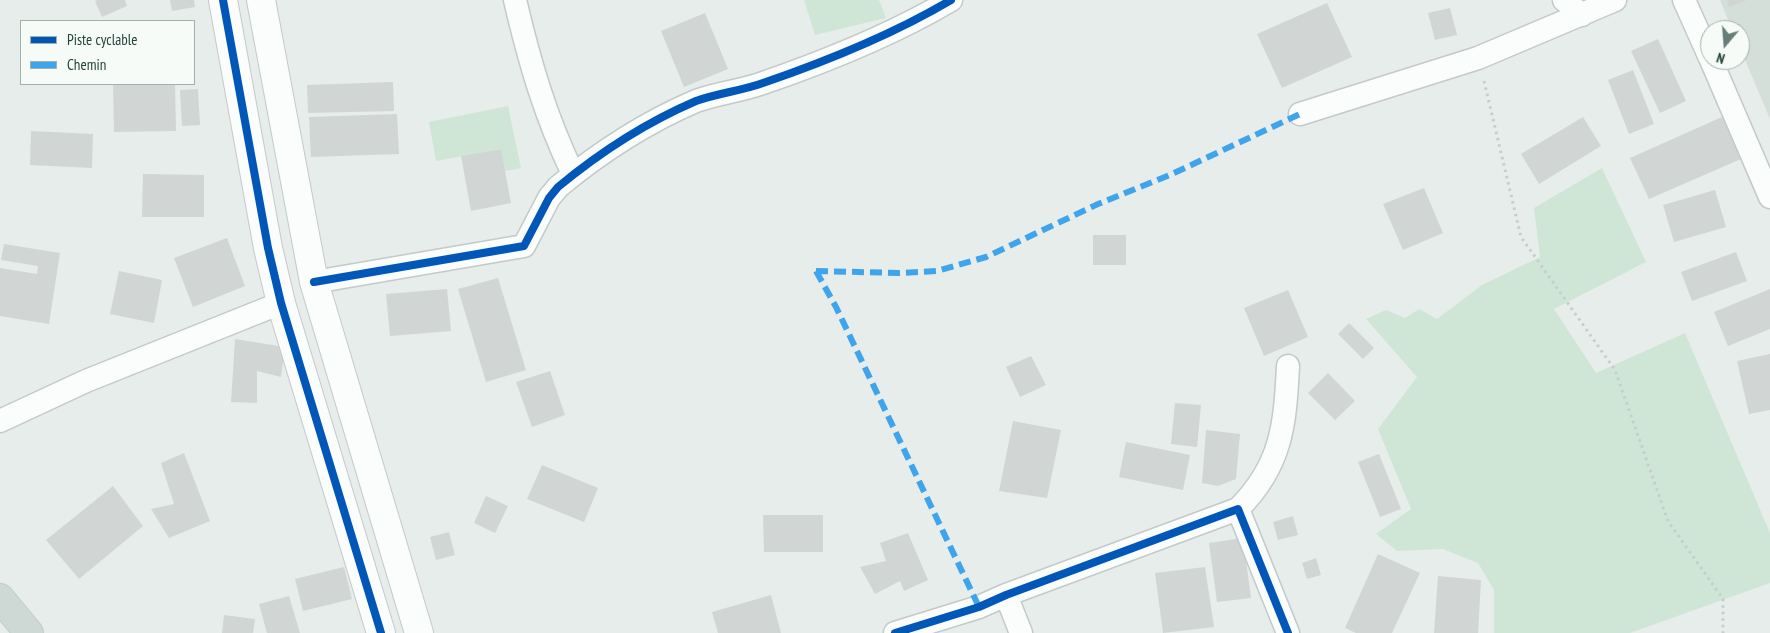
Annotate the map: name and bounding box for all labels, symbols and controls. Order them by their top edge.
legend [20,20,195,85]
north arrow [1700,20,1750,70]
text: Piste cyclable [67,30,137,49]
text: N [1714,49,1727,68]
text: Chemin [67,55,106,74]

